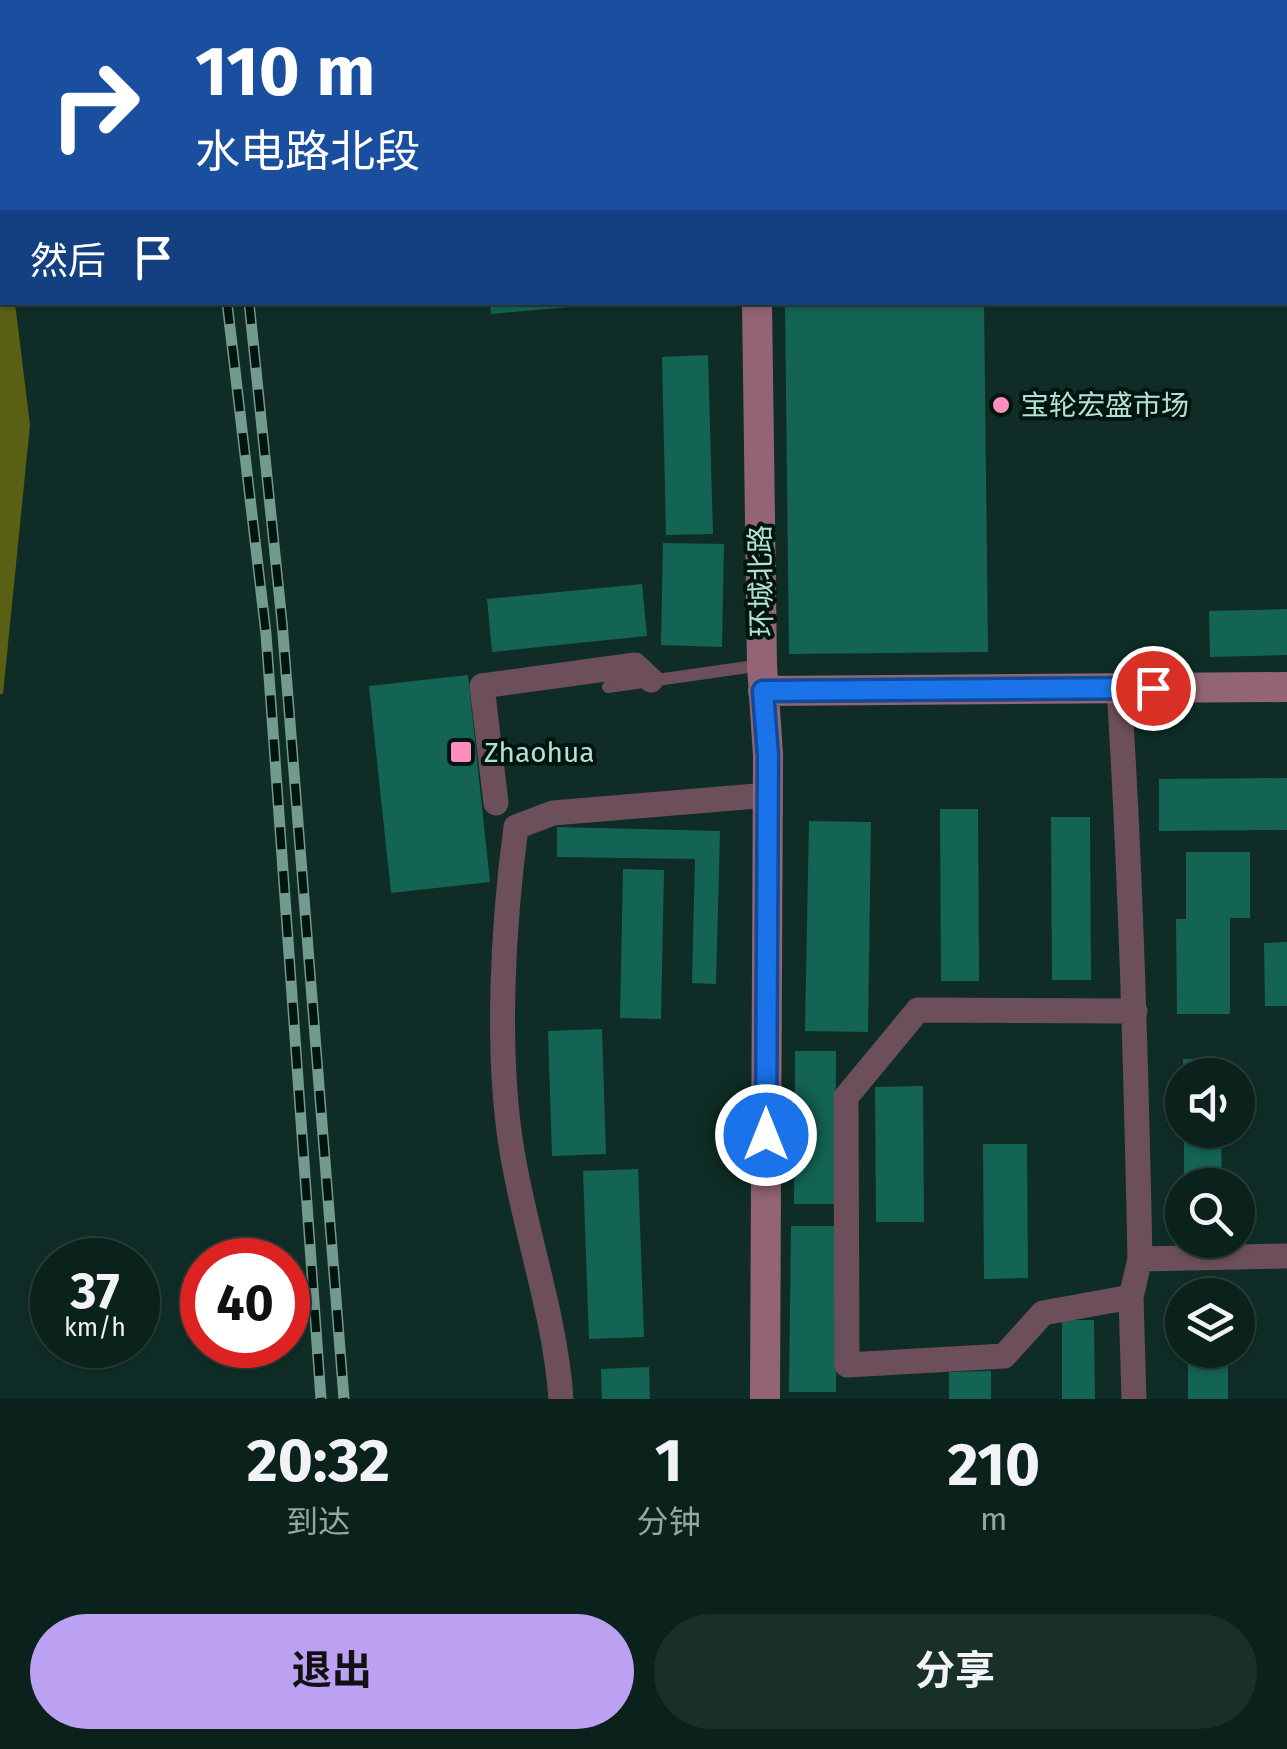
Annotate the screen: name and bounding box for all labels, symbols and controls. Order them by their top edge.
text: 110 m [195,30,375,114]
icon: right [30,40,160,170]
text: 水电路北段 [195,125,420,179]
icon: arrive [126,230,181,285]
text: 然后 [30,238,106,284]
place label: 宝轮宏盛市场 [1021,389,1189,422]
marker: 宝轮宏盛市场 [990,394,1012,416]
street label: 环城北路 [744,525,778,637]
pin [1111,646,1196,731]
icon: arrive [1126,661,1181,716]
place label: Zhaohua [484,736,595,769]
marker: Zhaohua [448,739,474,765]
map controls [1165,1058,1255,1368]
button: sound [1165,1058,1255,1148]
position arrow [714,1083,818,1187]
button: search [1165,1168,1255,1258]
speed limit sign: 40 [180,1238,310,1368]
text: 37 [70,1261,120,1321]
button: layers [1165,1278,1255,1368]
text: km/h [64,1313,126,1343]
text: 20:32 [247,1425,390,1497]
text: 1 [655,1425,683,1497]
text: 210 [948,1429,1040,1501]
text: m [980,1500,1008,1538]
text: 到达 [286,1503,350,1541]
text: 分钟 [637,1503,701,1541]
button: 退出 [30,1614,634,1729]
button: 分享 [654,1614,1257,1729]

